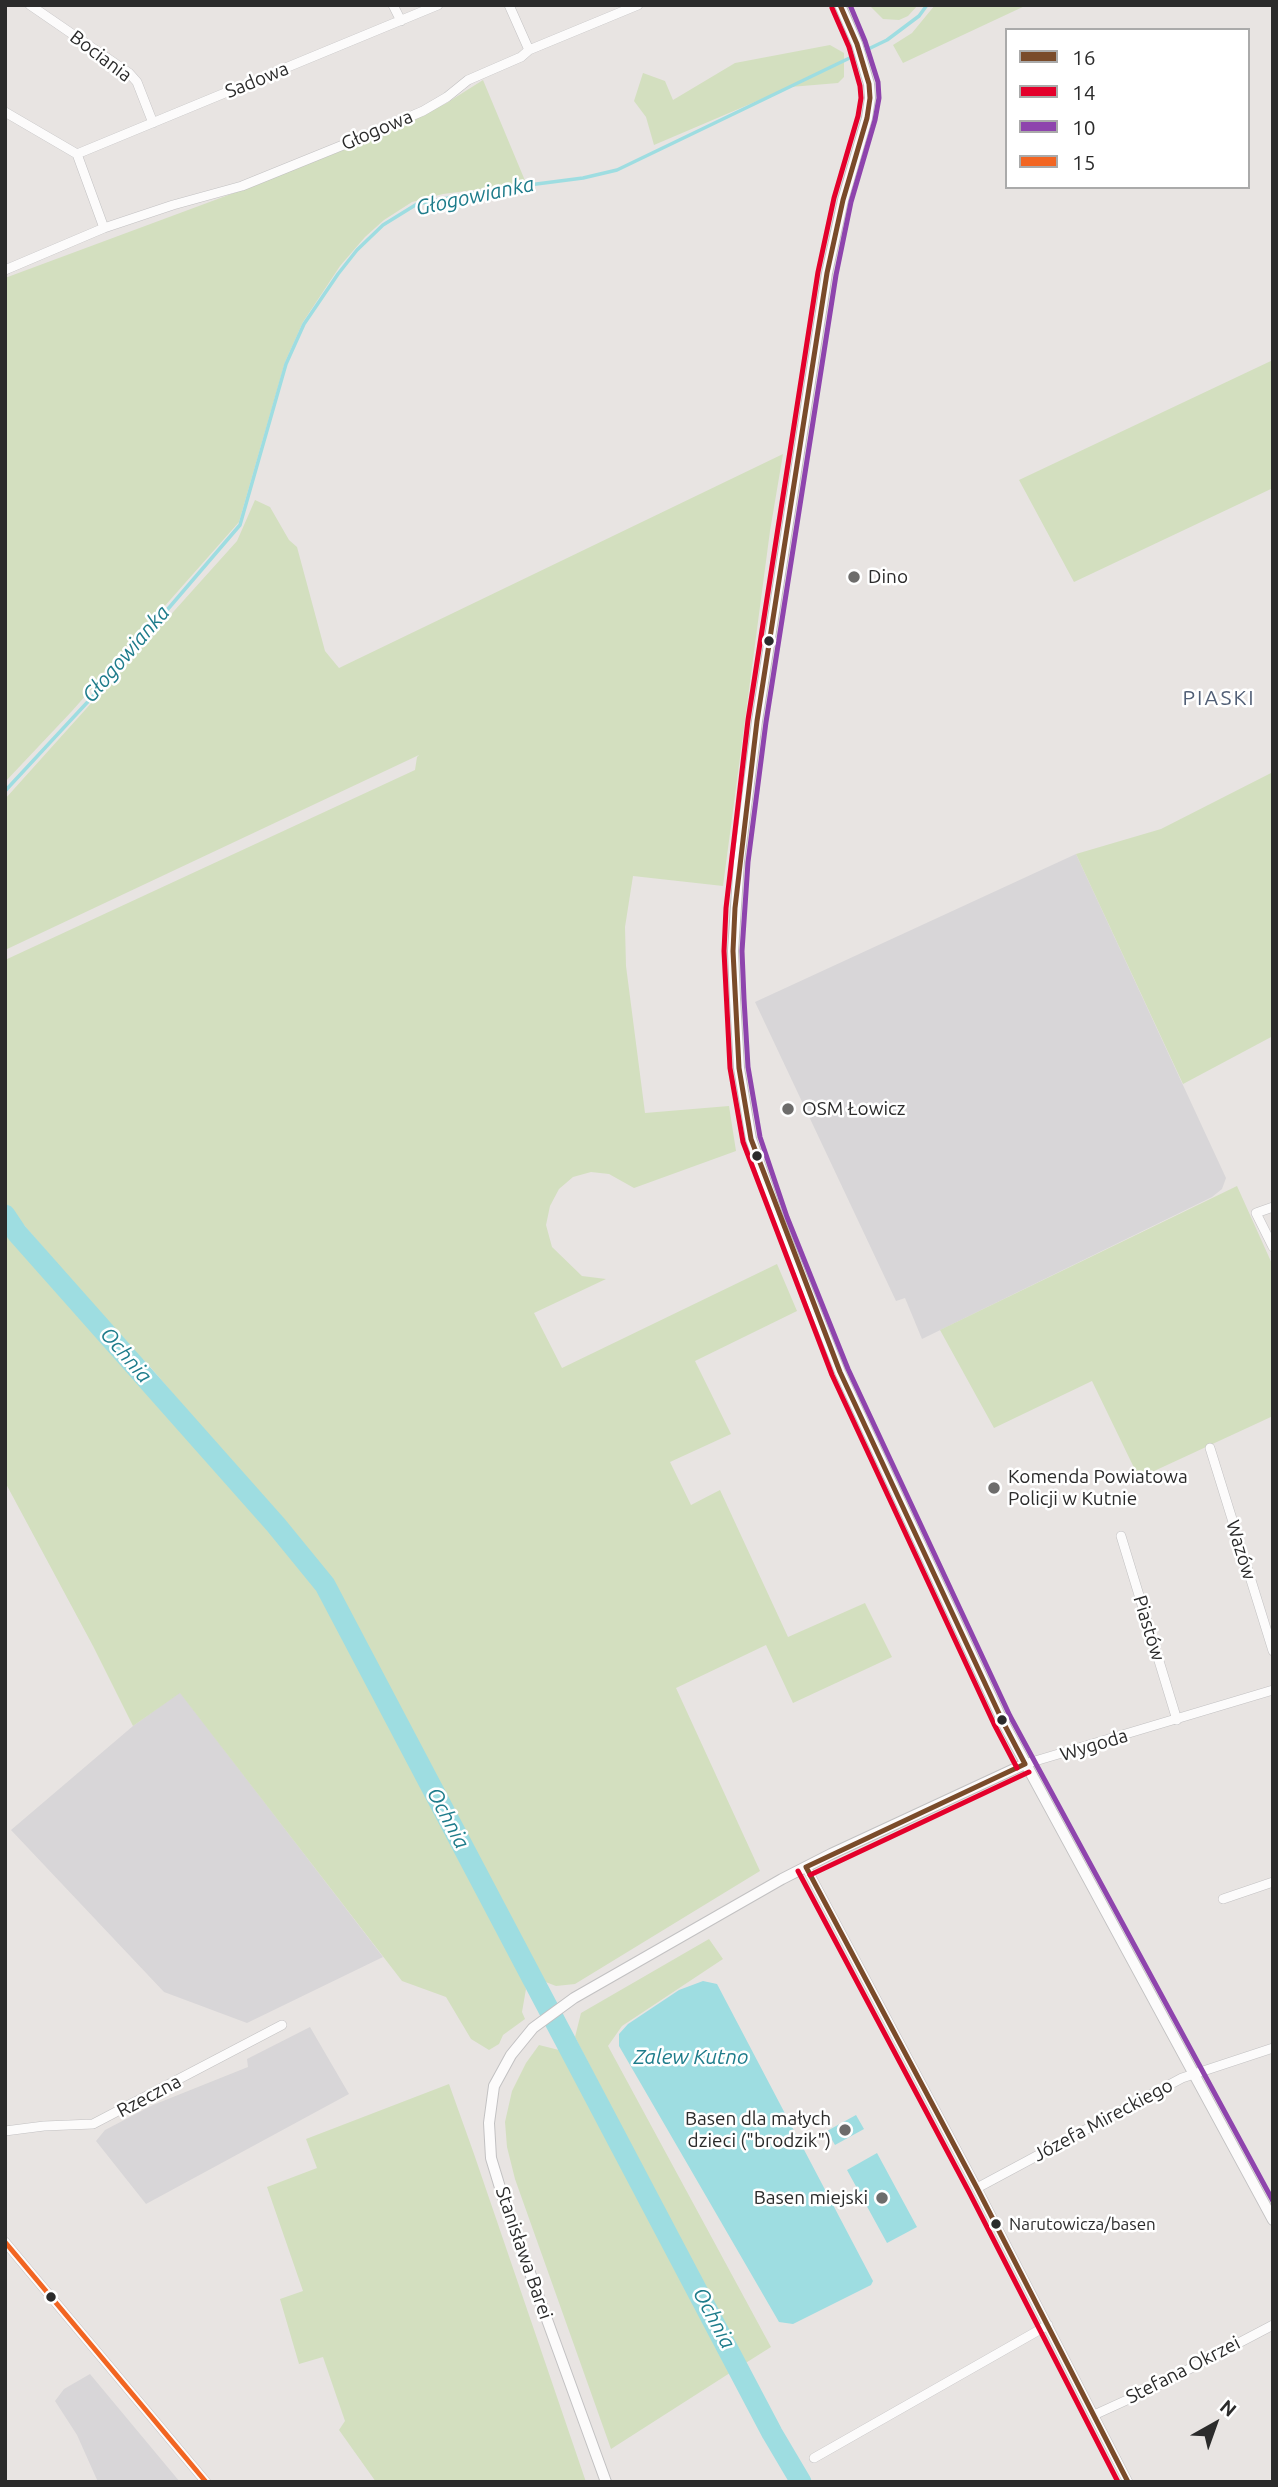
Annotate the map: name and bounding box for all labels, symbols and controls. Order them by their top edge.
street label: Bociania [66,25,136,87]
legend [1005,28,1250,189]
text: 16 [1072,45,1096,69]
street label: Sadowa [222,57,292,103]
text: 14 [1072,80,1096,104]
street label: Głogowa [338,105,416,155]
text: 10 [1072,115,1096,139]
text: 15 [1072,150,1096,174]
water label: Głogowianka [414,171,536,221]
place label: Dino [868,566,908,588]
marker: Dino [846,569,862,585]
water label: Głogowianka [77,600,175,708]
unlabelled marker [762,634,776,648]
district label: PIASKI [1183,685,1255,711]
place label: OSM Łowicz [802,1098,906,1120]
marker: OSM Łowicz [780,1101,796,1117]
unlabelled marker [750,1149,764,1163]
water label: Ochnia [95,1322,157,1388]
place label: Komenda Powiatowa Policji w Kutnie [1008,1466,1188,1510]
marker: Komenda Powiatowa Policji w Kutnie [986,1480,1002,1496]
street label: Wazów [1221,1517,1261,1583]
street label: Piastów [1128,1593,1170,1663]
unlabelled marker [995,1713,1009,1727]
street label: Wygoda [1057,1724,1131,1766]
water label: Ochnia [421,1783,475,1853]
water label: Zalew Kutno [634,2044,748,2070]
street label: Rzeczna [113,2070,185,2122]
street label: Józefa Mireckiego [1029,2074,1177,2166]
place label: Basen dla małych dzieci ("brodzik") [685,2108,831,2152]
marker: Basen dla małych dzieci ("brodzik") [837,2122,853,2138]
street label: Stanisława Barei [491,2184,557,2322]
place label: Basen miejski [754,2187,868,2209]
marker: Basen miejski [874,2190,890,2206]
place label: Narutowicza/basen [1009,2214,1156,2234]
marker: Narutowicza/basen [989,2217,1003,2231]
water label: Ochnia [687,2283,741,2353]
unlabelled marker [44,2290,58,2304]
street label: Stefana Okrzei [1122,2331,1244,2409]
north arrow [1180,2389,1250,2459]
text: N [1216,2395,1241,2421]

